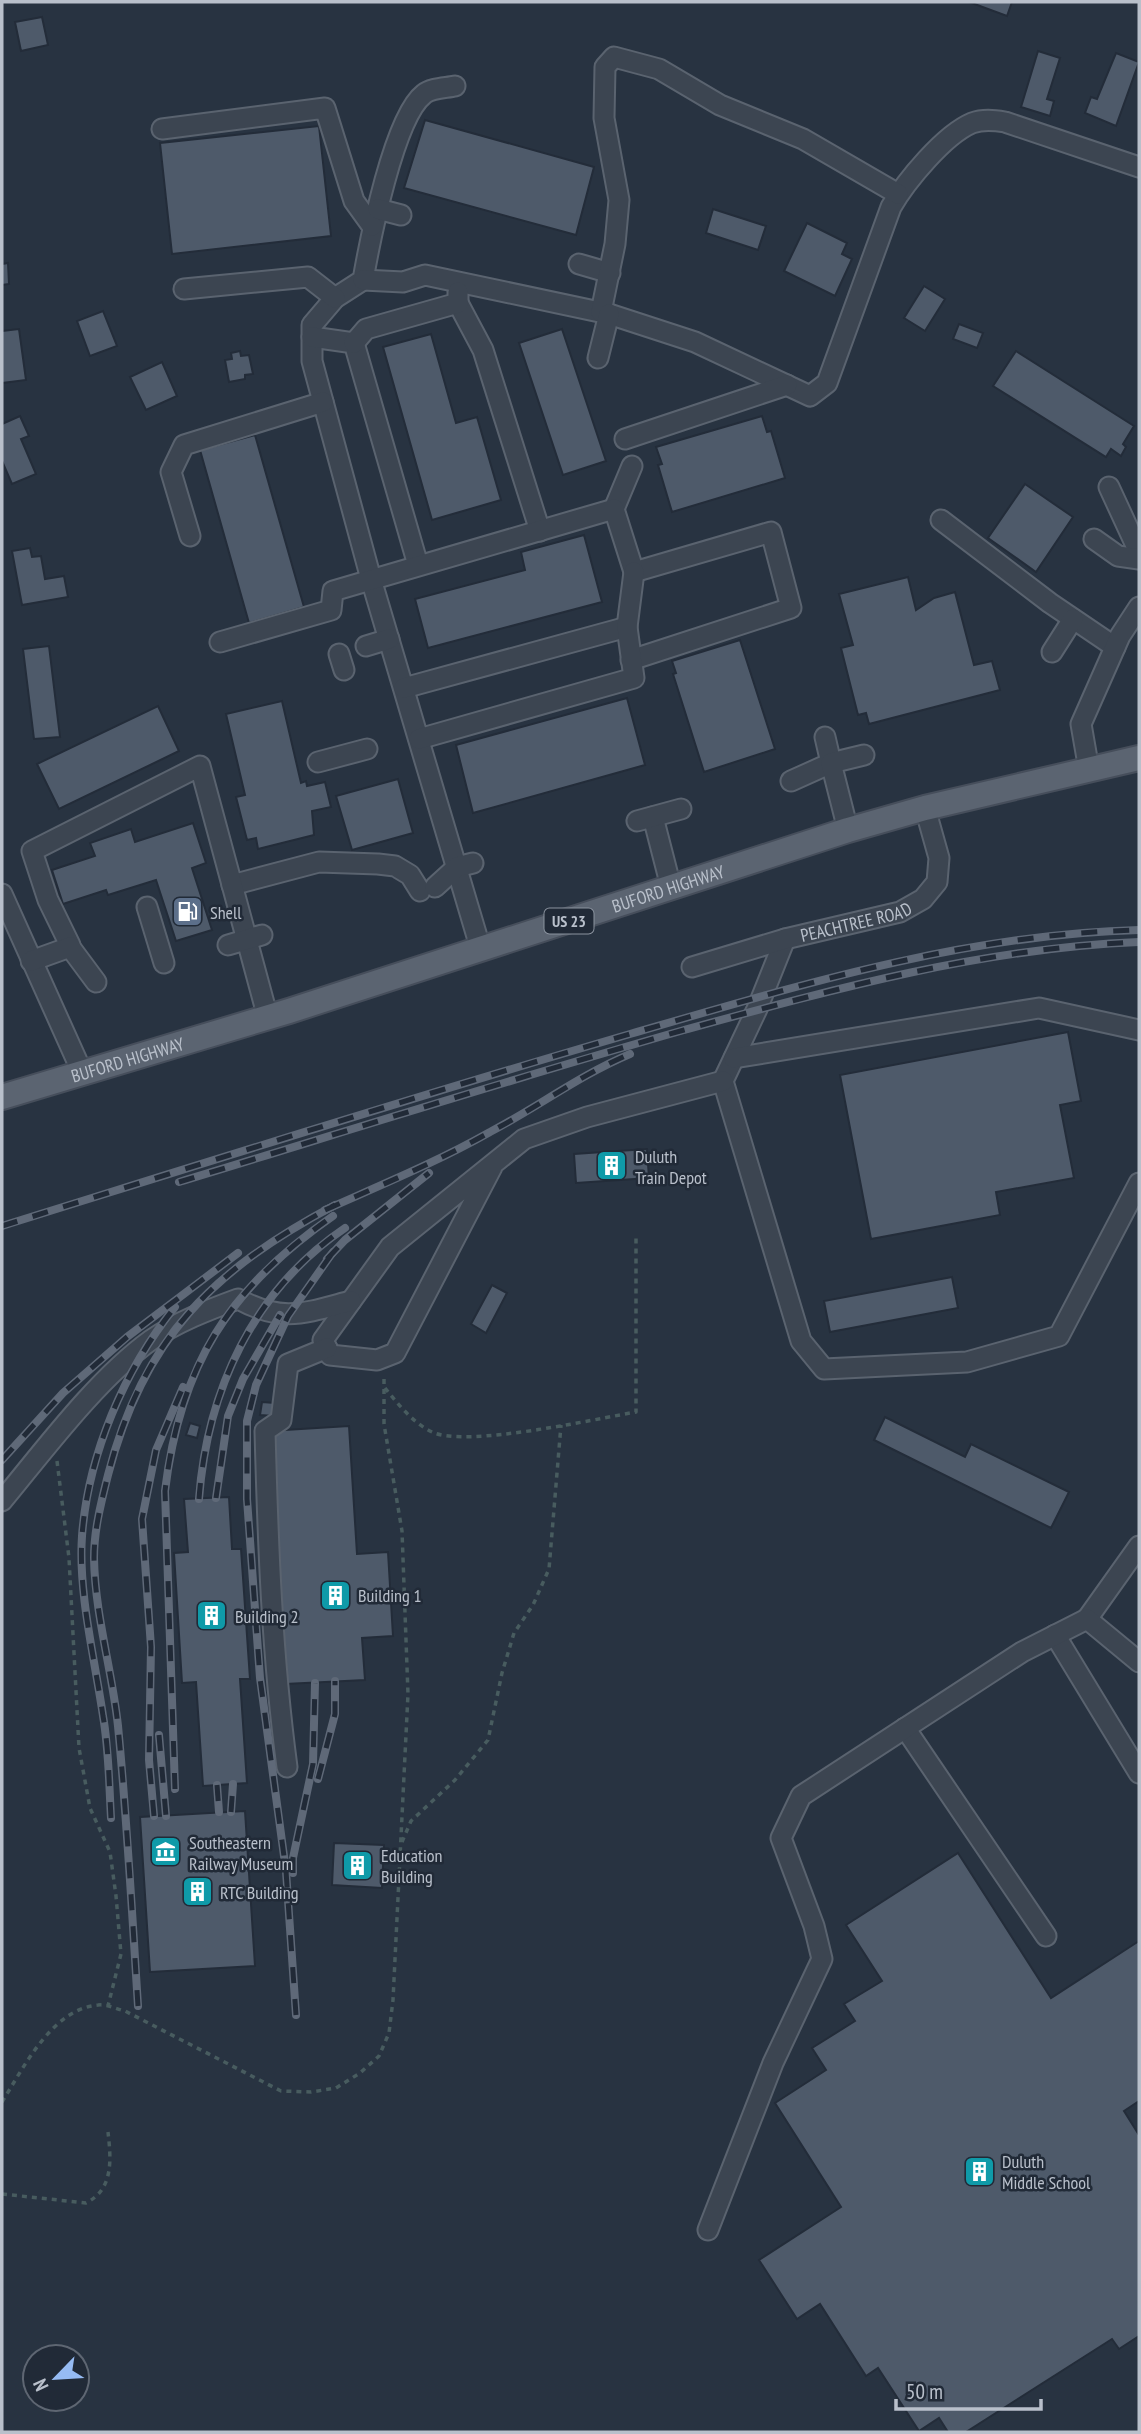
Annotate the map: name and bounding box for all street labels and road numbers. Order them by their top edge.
street label: BUFORD HIGHWAY [609,859,728,917]
street label: PEACHTREE ROAD [798,896,916,947]
road number: US 23 [544,909,594,934]
street label: BUFORD HIGHWAY [68,1031,188,1087]

